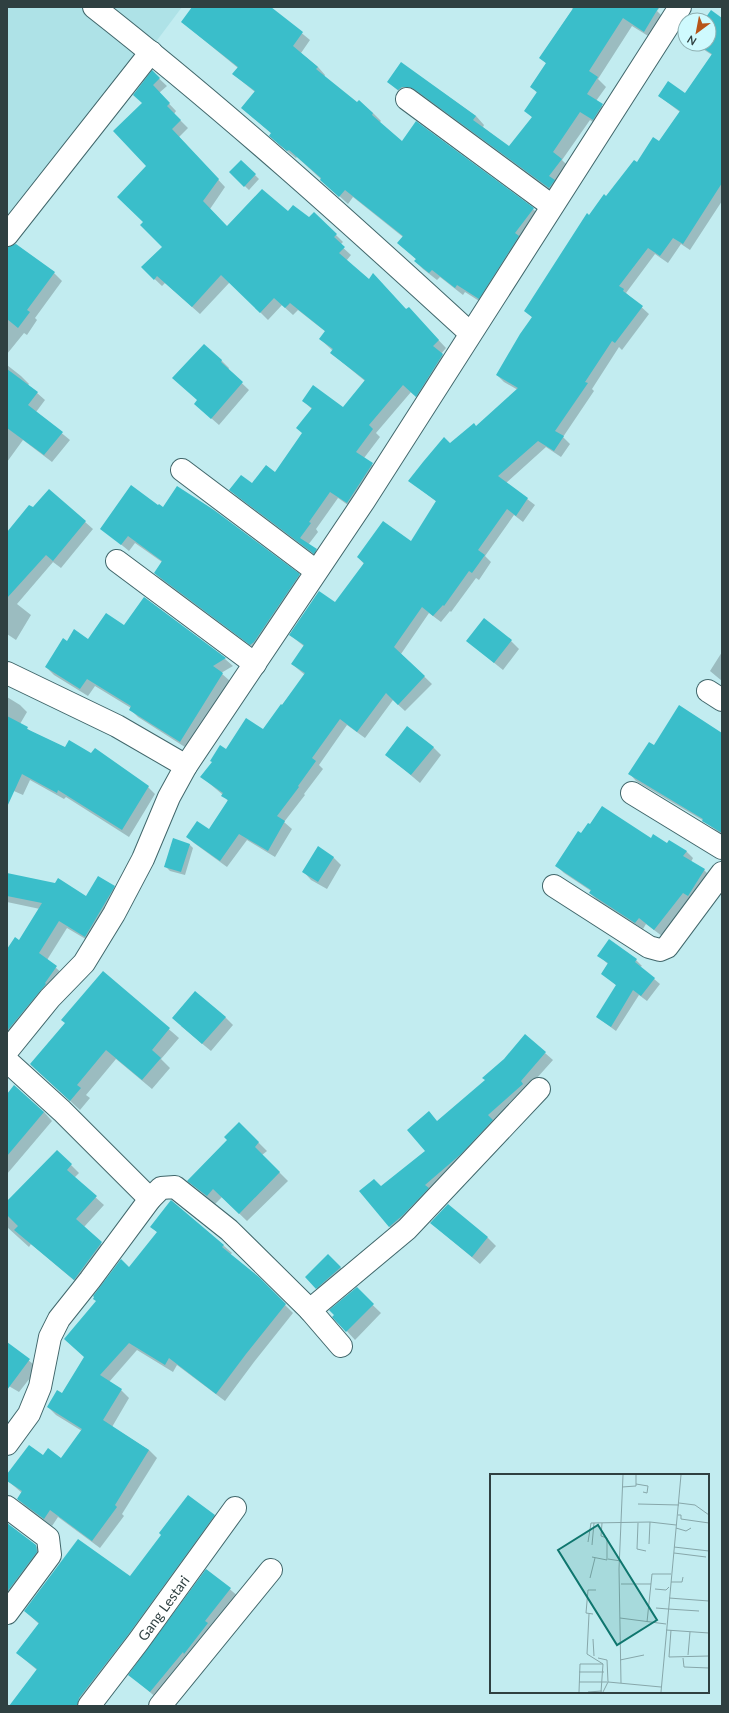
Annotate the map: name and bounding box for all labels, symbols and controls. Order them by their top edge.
north arrow [677,12,717,52]
text: N [684,33,698,49]
inset map [490,1474,709,1693]
street label: Gang Lestari [134,1572,192,1644]

